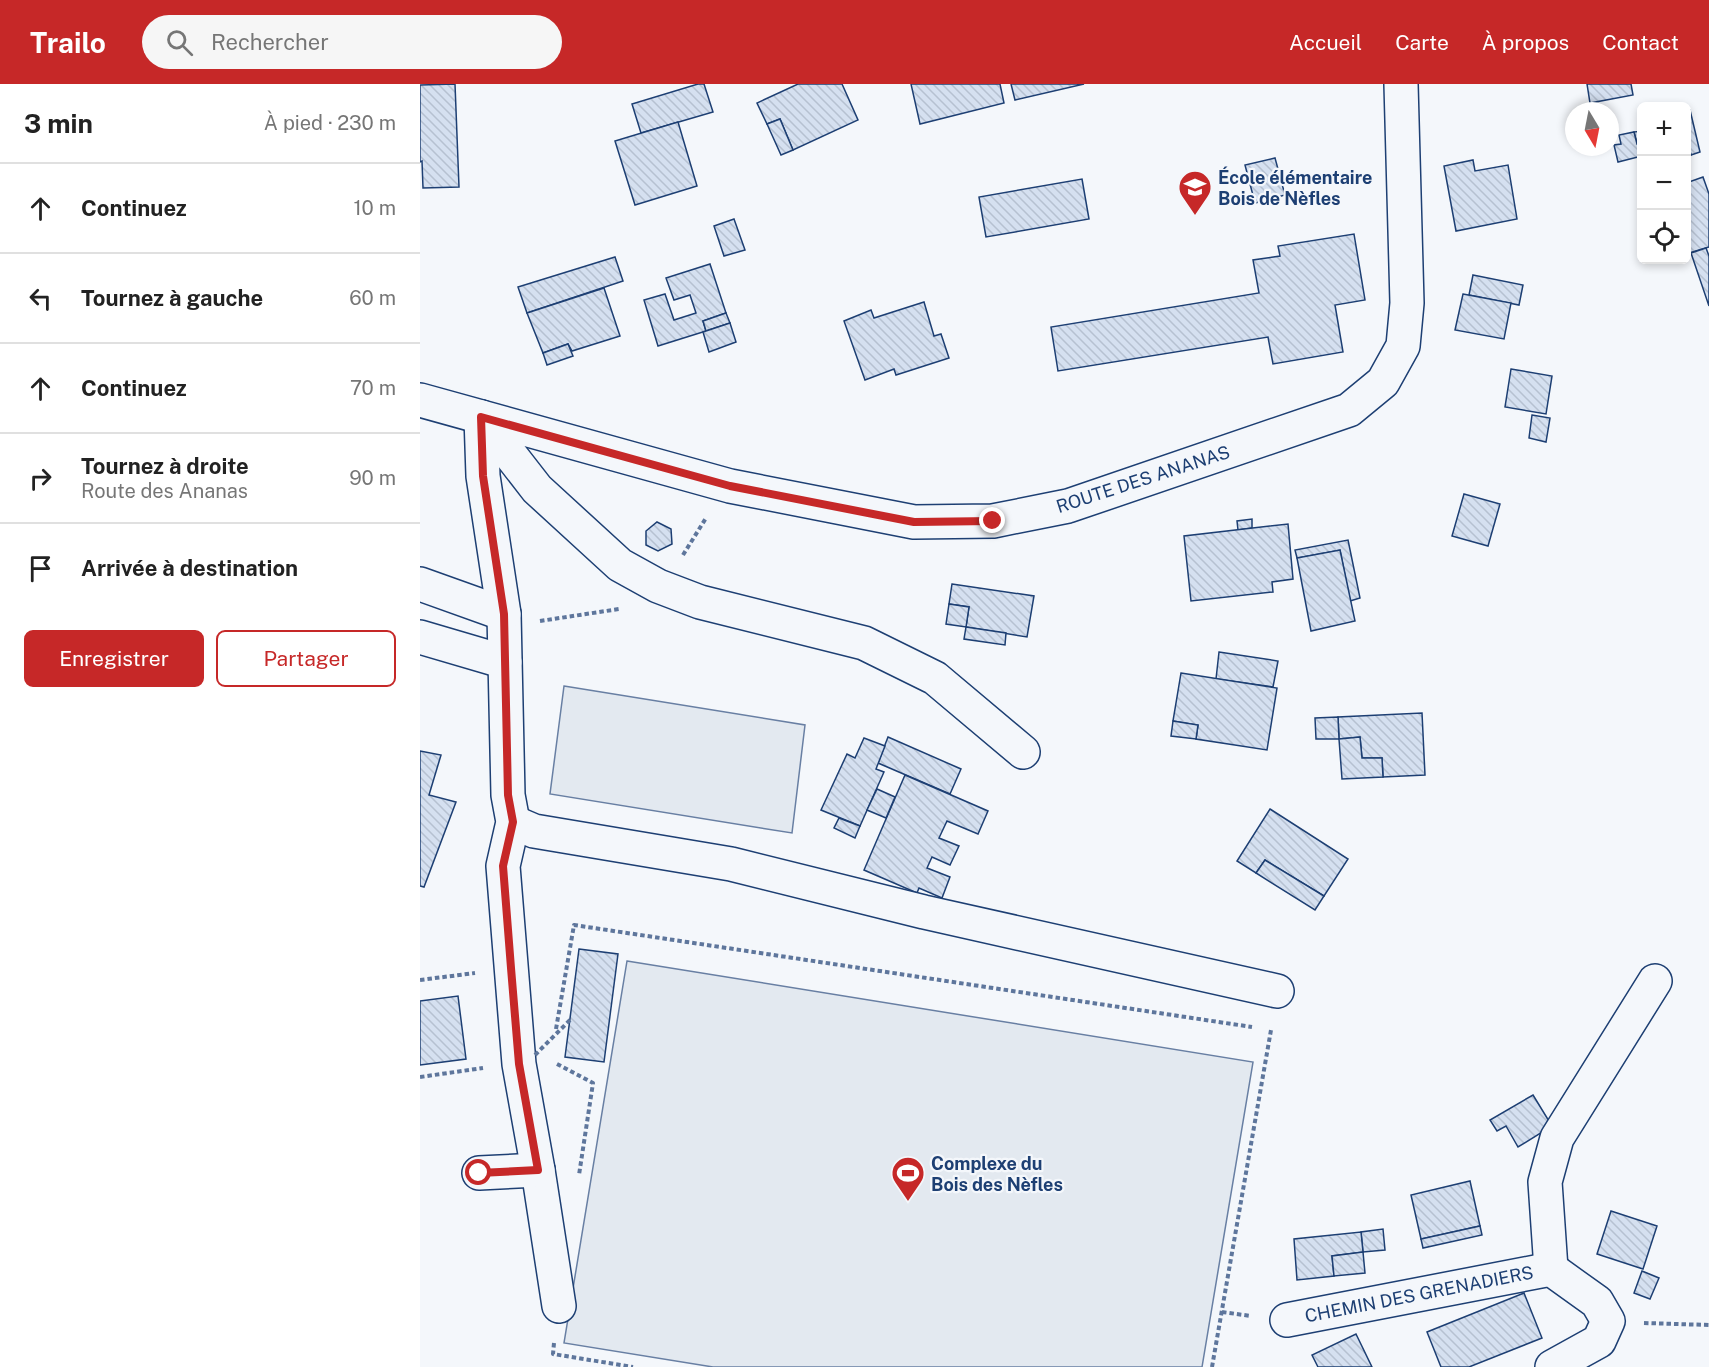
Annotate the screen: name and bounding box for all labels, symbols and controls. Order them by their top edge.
search box [142,15,562,69]
text: Trailo [30,26,106,59]
icon: search [163,26,196,59]
text: Rechercher [211,29,329,55]
text: Accueil [1289,30,1362,55]
text: Carte [1395,30,1449,55]
text: À propos [1482,30,1569,55]
text: Contact [1602,30,1679,55]
north arrow [1565,102,1619,156]
map controls [1637,102,1691,264]
button: + [1637,102,1691,156]
text: 3 min [24,108,93,139]
text: À pied · 230 m [264,111,396,135]
button: − [1637,156,1691,210]
place label: École élémentaire Bois de Nèfles [1218,166,1372,209]
school or university icon: École élémentaire Bois de Nèfles [1177,169,1213,216]
icon: ahead [24,192,57,225]
text: Continuez [81,195,187,221]
text: 10 m [353,196,396,220]
button: locate [1637,210,1691,264]
icon: left [24,282,57,315]
text: Tournez à gauche [81,285,263,311]
text: 60 m [349,286,396,310]
icon: ahead [24,372,57,405]
text: Continuez [81,375,187,401]
text: 70 m [350,376,396,400]
street label: ROUTE DES ANANAS [1054,441,1232,517]
text: Tournez à droite [81,453,249,479]
icon: right [24,462,57,495]
text: 90 m [349,466,396,490]
text: Route des Ananas [81,479,248,503]
route end [979,507,1005,533]
icon: arrive [24,552,57,585]
text: Arrivée à destination [81,555,298,581]
button: Enregistrer [24,630,204,687]
button: Partager [216,630,396,687]
place label: Complexe du Bois des Nèfles [931,1153,1063,1195]
sports icon: Complexe du Bois des Nèfles [890,1155,926,1202]
route start [465,1159,491,1185]
street label: CHEMIN DES GRENADIERS [1303,1262,1535,1326]

